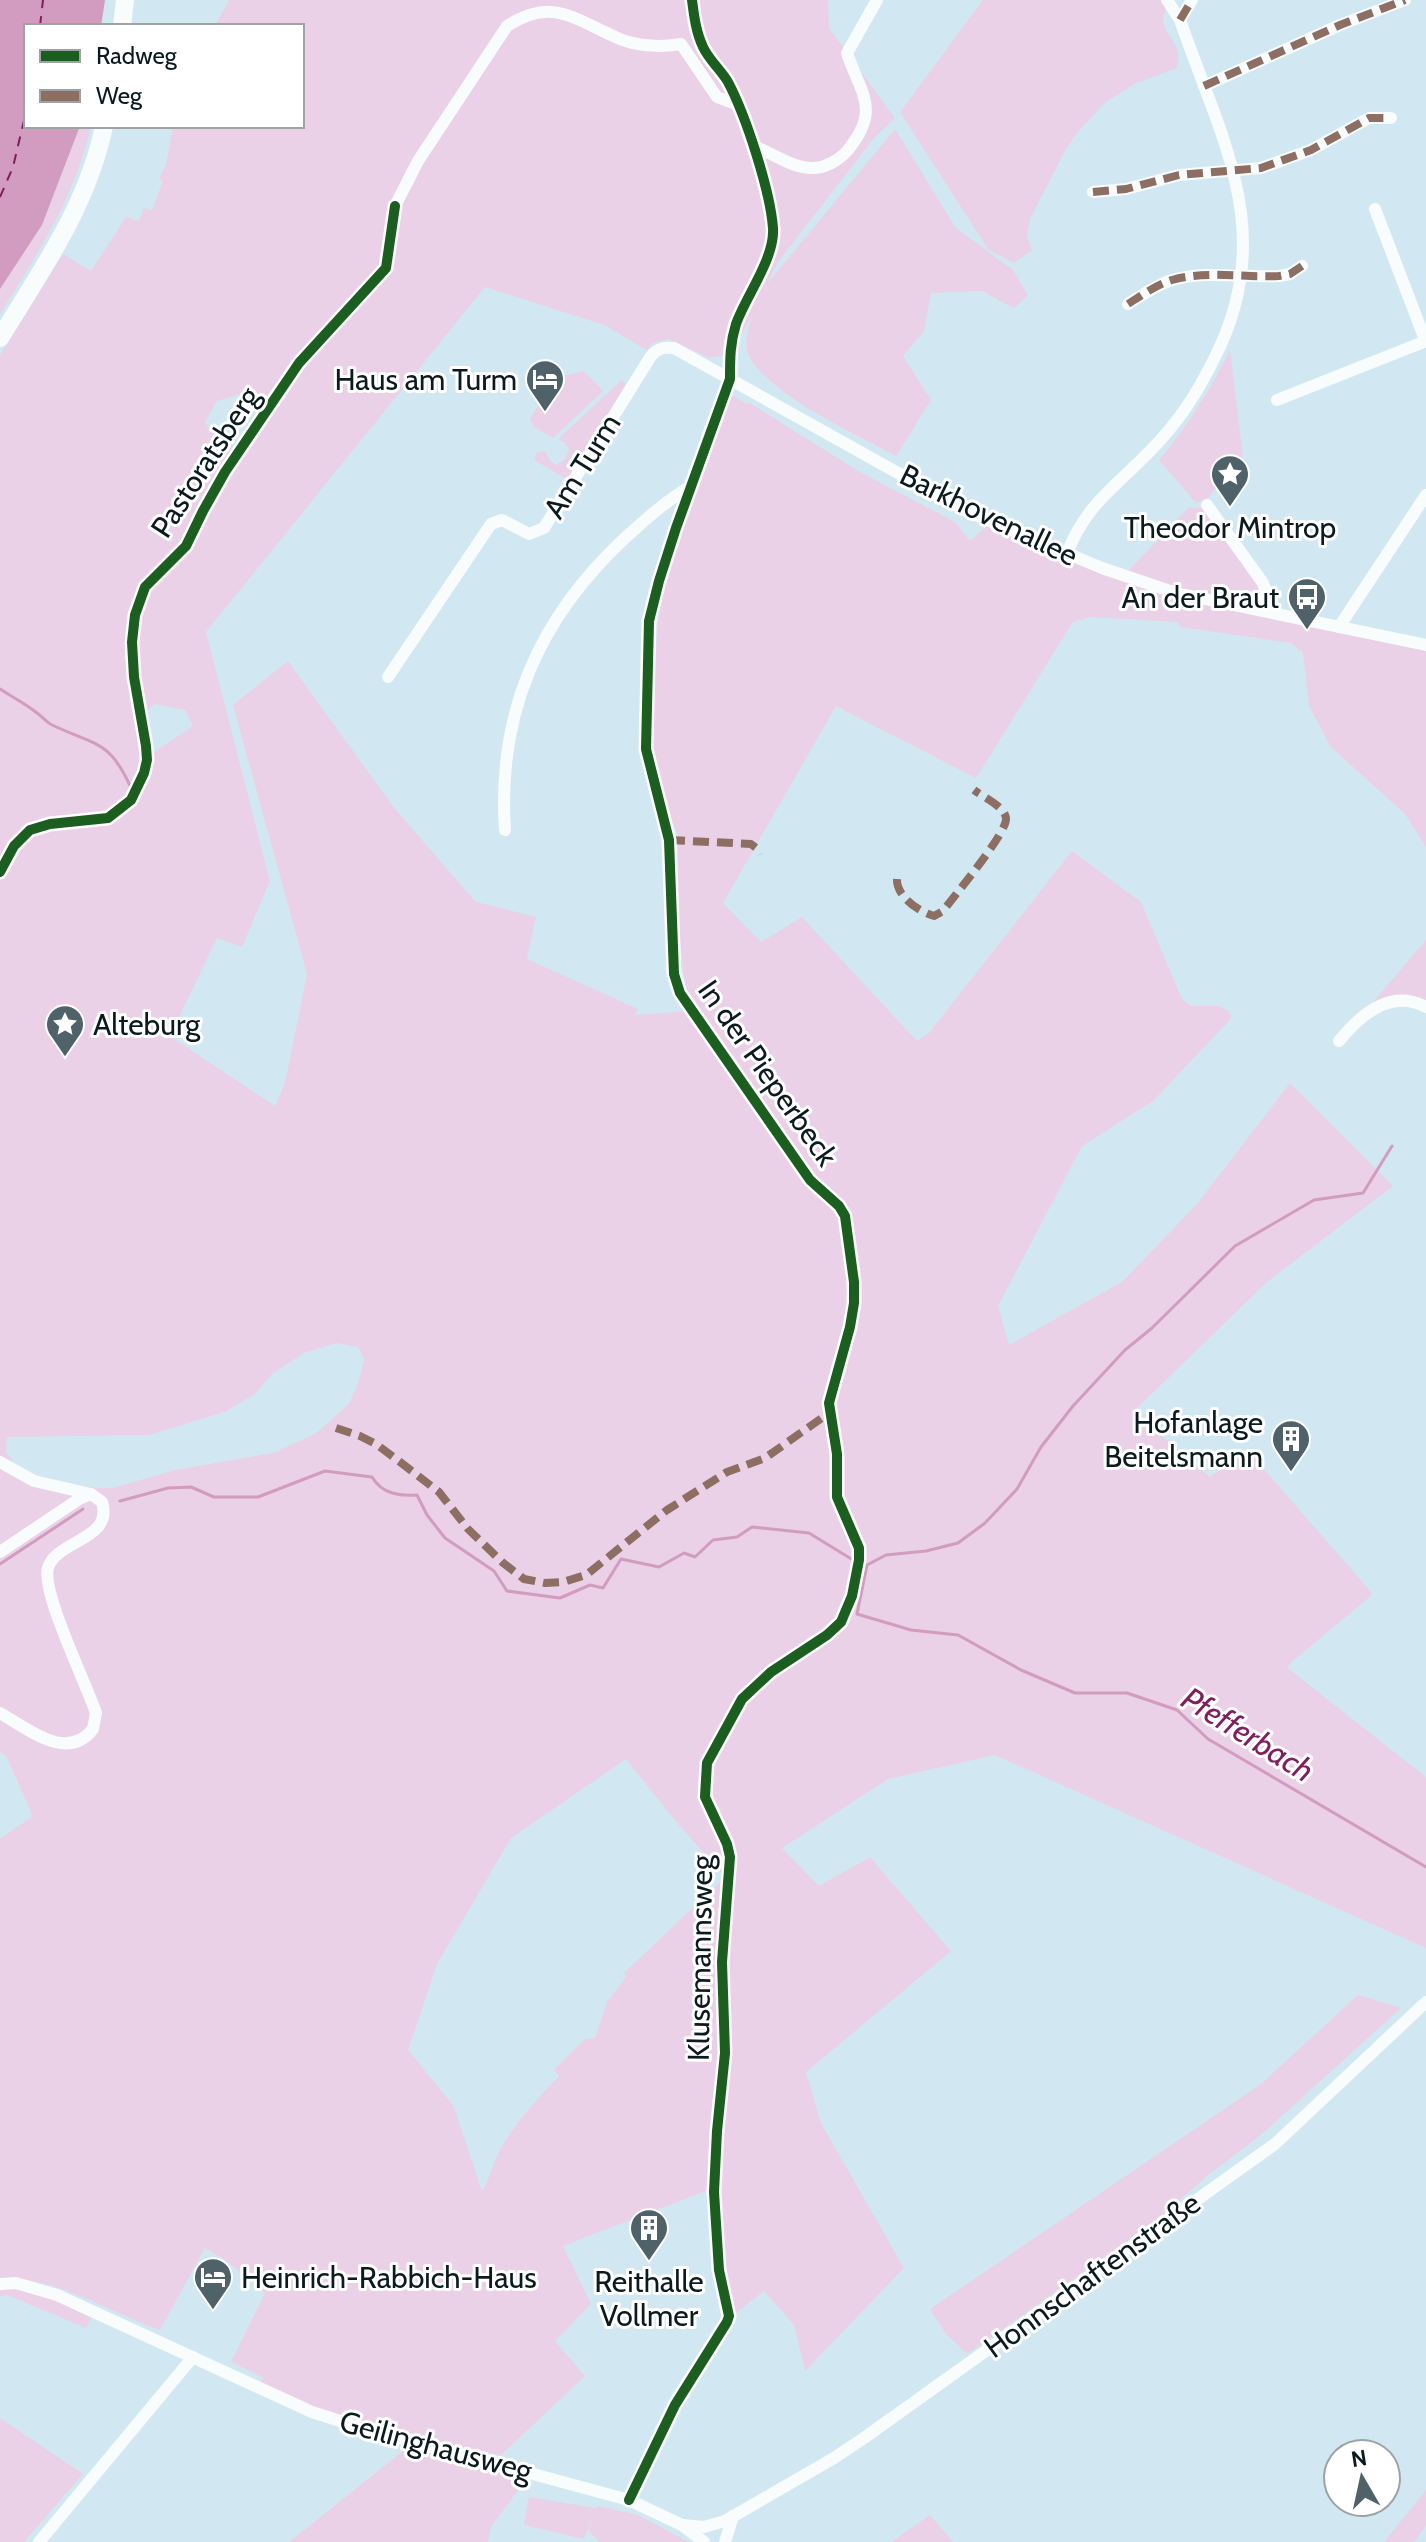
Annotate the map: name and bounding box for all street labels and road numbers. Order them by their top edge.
street label: Pastoratsberg [143,379,268,544]
street label: Am Turm [535,407,629,525]
street label: Barkhovenallee [894,456,1084,574]
street label: In der Pieperbeck [690,973,846,1174]
street label: Klusemannsweg [680,1854,720,2061]
street label: Honnschaftenstraße [977,2184,1207,2366]
street label: Geilinghausweg [336,2403,537,2490]

